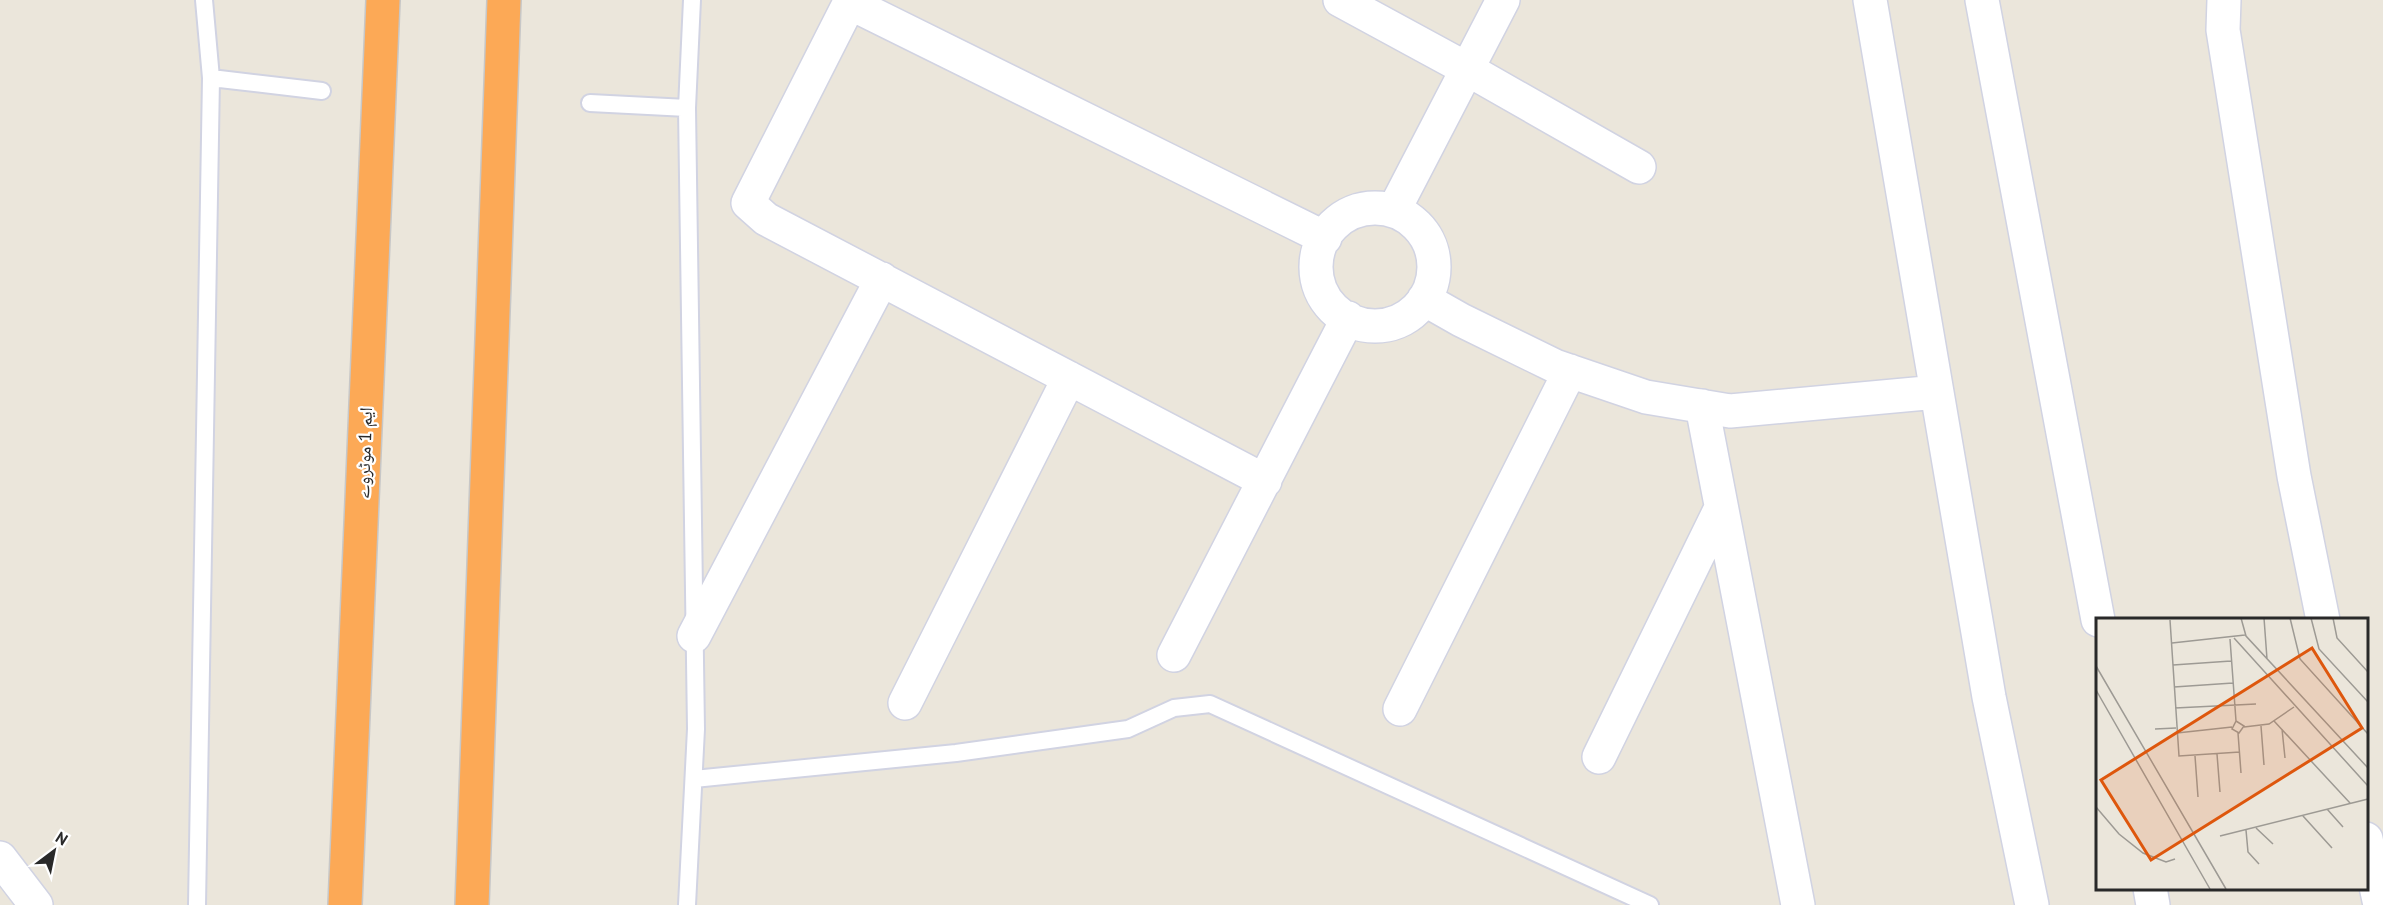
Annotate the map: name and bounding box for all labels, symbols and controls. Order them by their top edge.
street label: ایم 1 موٹروے [351,407,378,499]
inset map [2096,618,2368,890]
north arrow [24,821,84,881]
text: N [52,827,72,850]

